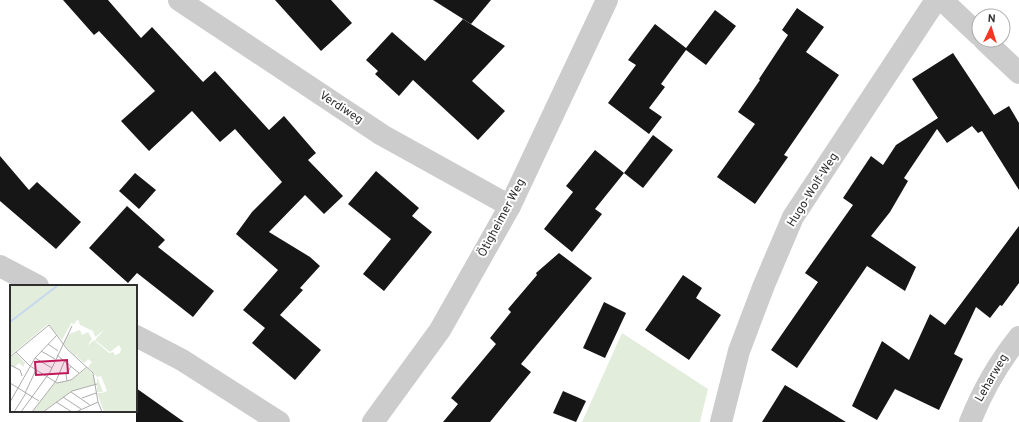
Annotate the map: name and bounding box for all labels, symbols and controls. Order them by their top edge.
north arrow [971,8,1011,48]
text: N [987,12,996,26]
street label: Verdiweg [316,88,366,128]
street label: Hugo-Wolf-Weg [784,150,842,230]
street label: Ötigheimer Weg [475,176,529,260]
inset map [10,285,137,412]
street label: Leharweg [972,351,1012,405]

